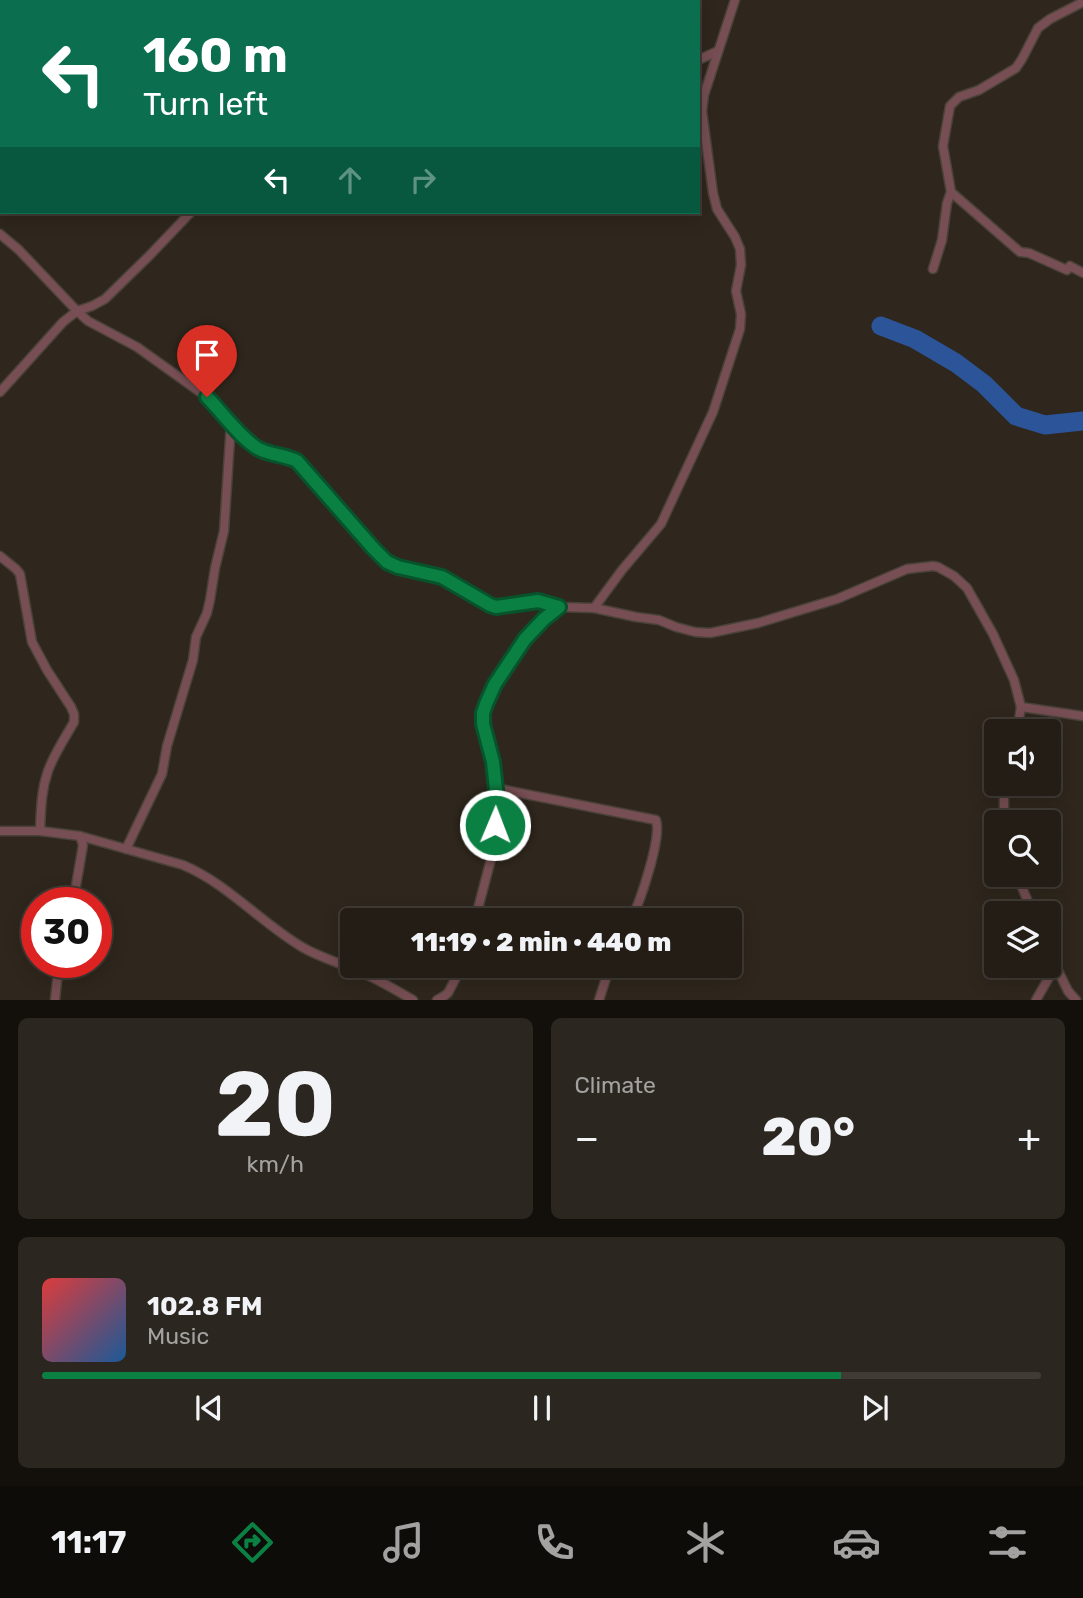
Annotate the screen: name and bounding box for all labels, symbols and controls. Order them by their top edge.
text: 160 m [143,26,288,84]
icon: left [28,28,119,119]
text: Turn left [143,85,268,123]
icon: left [258,161,296,199]
icon: ahead [331,161,369,199]
icon: right [404,161,442,199]
pin [177,325,237,397]
icon: arrive [188,336,226,374]
map controls [984,719,1061,978]
button: sound [984,719,1061,796]
position arrow [458,788,532,862]
button: search [984,810,1061,887]
speed limit sign: 30 [21,887,112,978]
button: layers [984,901,1061,978]
text: 11:19 · 2 min · 440 m [411,927,671,958]
text: 20 [215,1050,336,1158]
text: Climate [575,1071,656,1099]
text: 20° [762,1106,855,1168]
text: − [575,1115,599,1161]
text: + [1017,1115,1041,1161]
text: km/h [247,1150,304,1178]
text: 102.8 FM [147,1291,263,1322]
text: Music [147,1322,209,1350]
icon: previous [190,1389,228,1427]
icon: pause [523,1389,561,1427]
icon: next [856,1389,894,1427]
icon: directions [228,1518,277,1567]
icon: music [379,1518,428,1567]
icon: phone [530,1518,579,1567]
icon: climate [681,1518,730,1567]
icon: car [832,1518,881,1567]
icon: filters [983,1518,1032,1567]
text: 11:17 [51,1523,126,1561]

